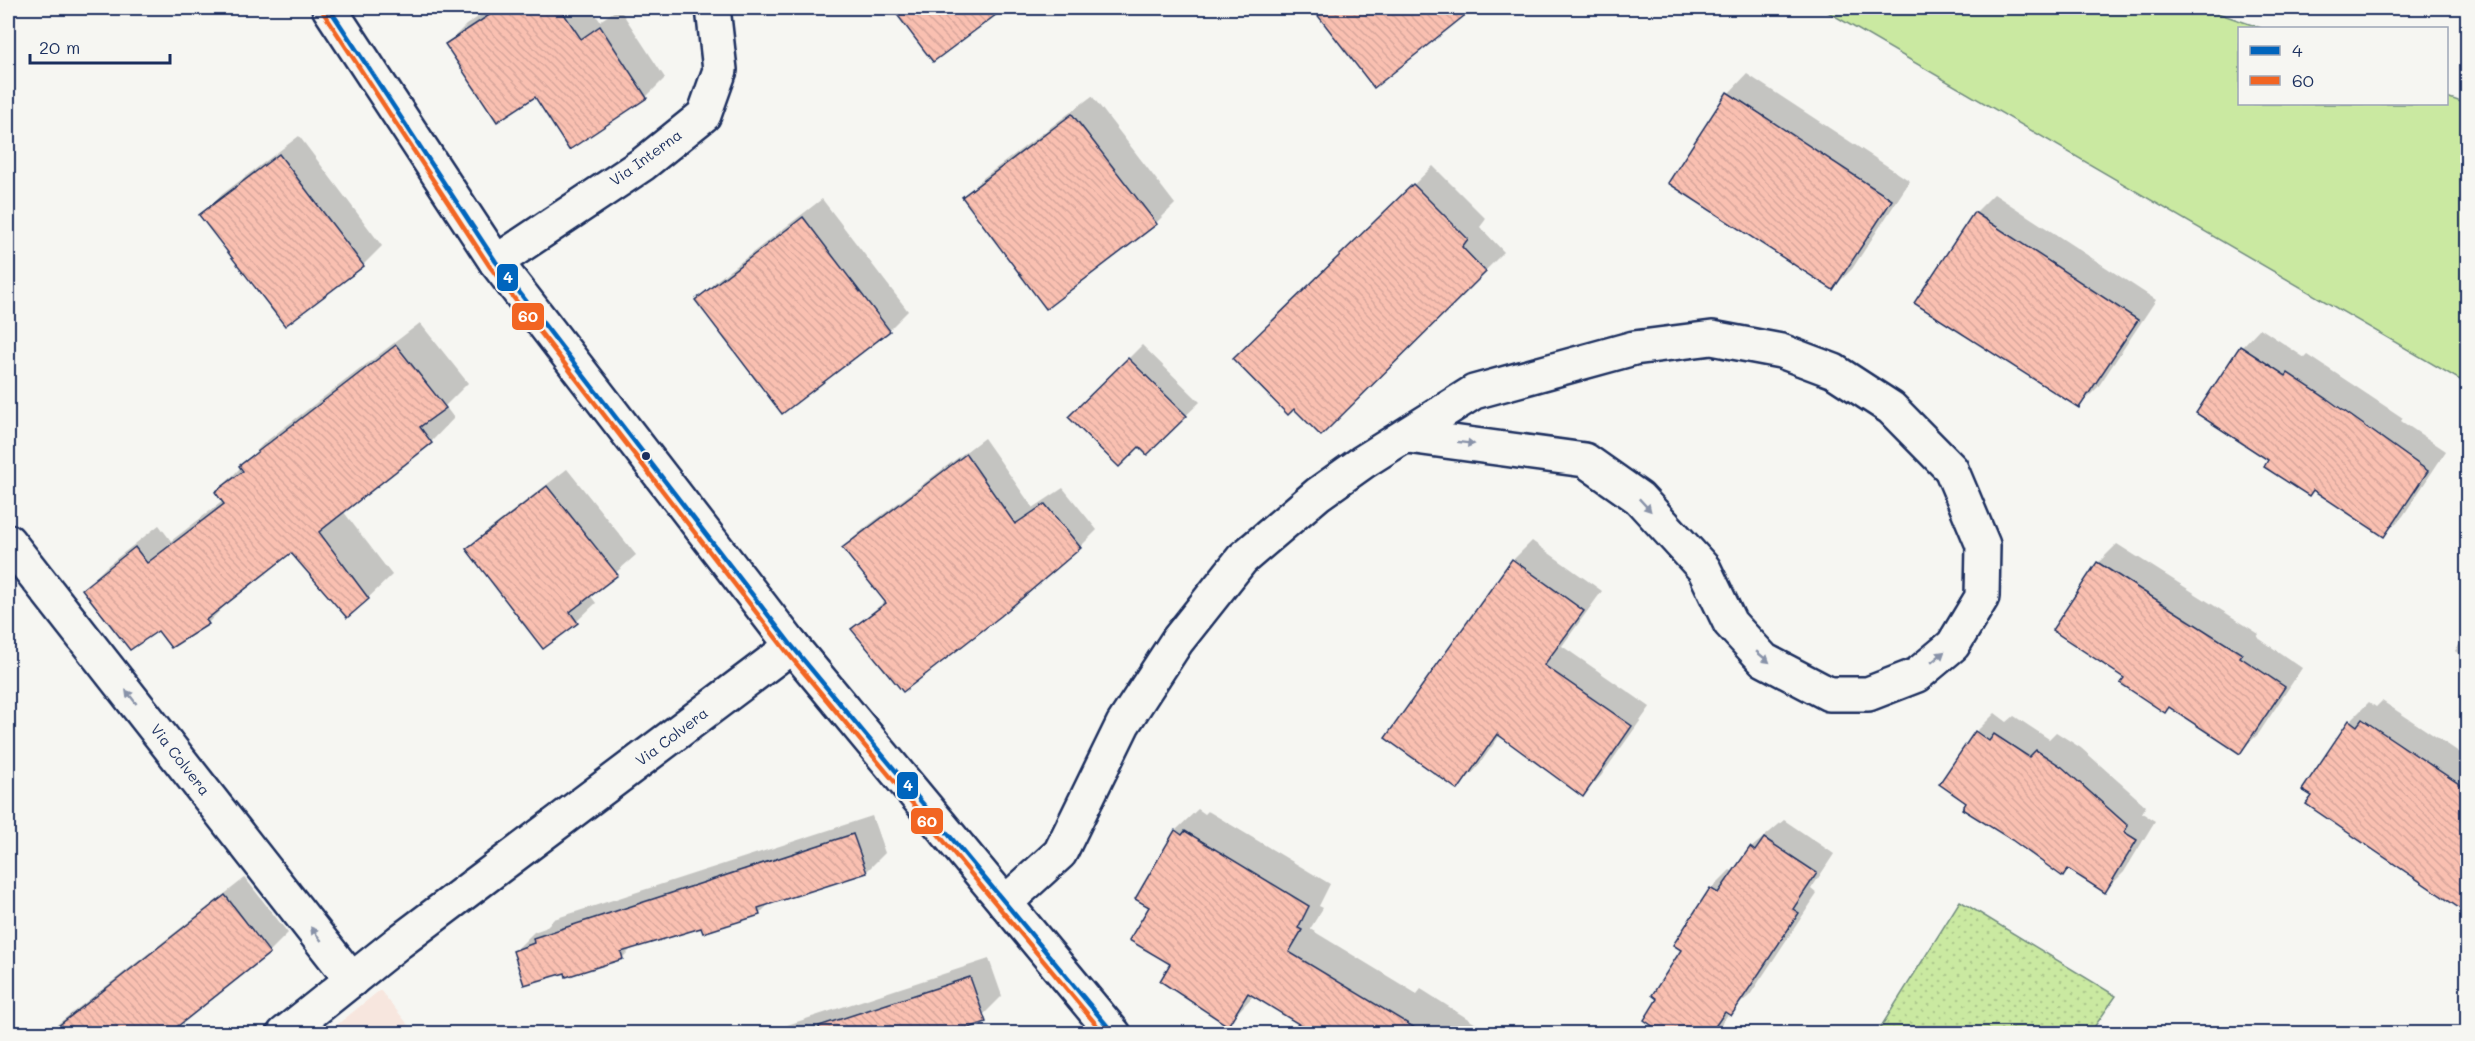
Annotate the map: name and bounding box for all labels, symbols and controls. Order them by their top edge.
scale bar [30,27,170,65]
legend [2238,27,2448,105]
text: 20 m [39,35,80,59]
text: 4 [2292,38,2303,62]
text: 60 [2292,68,2314,92]
street label: Via Interna [605,124,685,190]
line badge: 4 [496,263,519,292]
text: 4 [503,266,513,287]
line badge: 60 [511,302,545,331]
text: 60 [518,305,538,326]
one-way arrow [1457,438,1476,448]
unlabelled marker [640,450,652,462]
one-way arrow [1638,497,1652,512]
one-way arrow [1755,651,1771,664]
one-way arrow [1930,651,1946,664]
one-way arrow [125,690,137,705]
street label: Via Colvera [631,702,712,770]
street label: Via Colvera [146,719,215,799]
line badge: 4 [896,771,919,800]
text: 4 [903,774,913,795]
line badge: 60 [910,807,944,835]
text: 60 [917,810,937,831]
one-way arrow [310,926,322,941]

